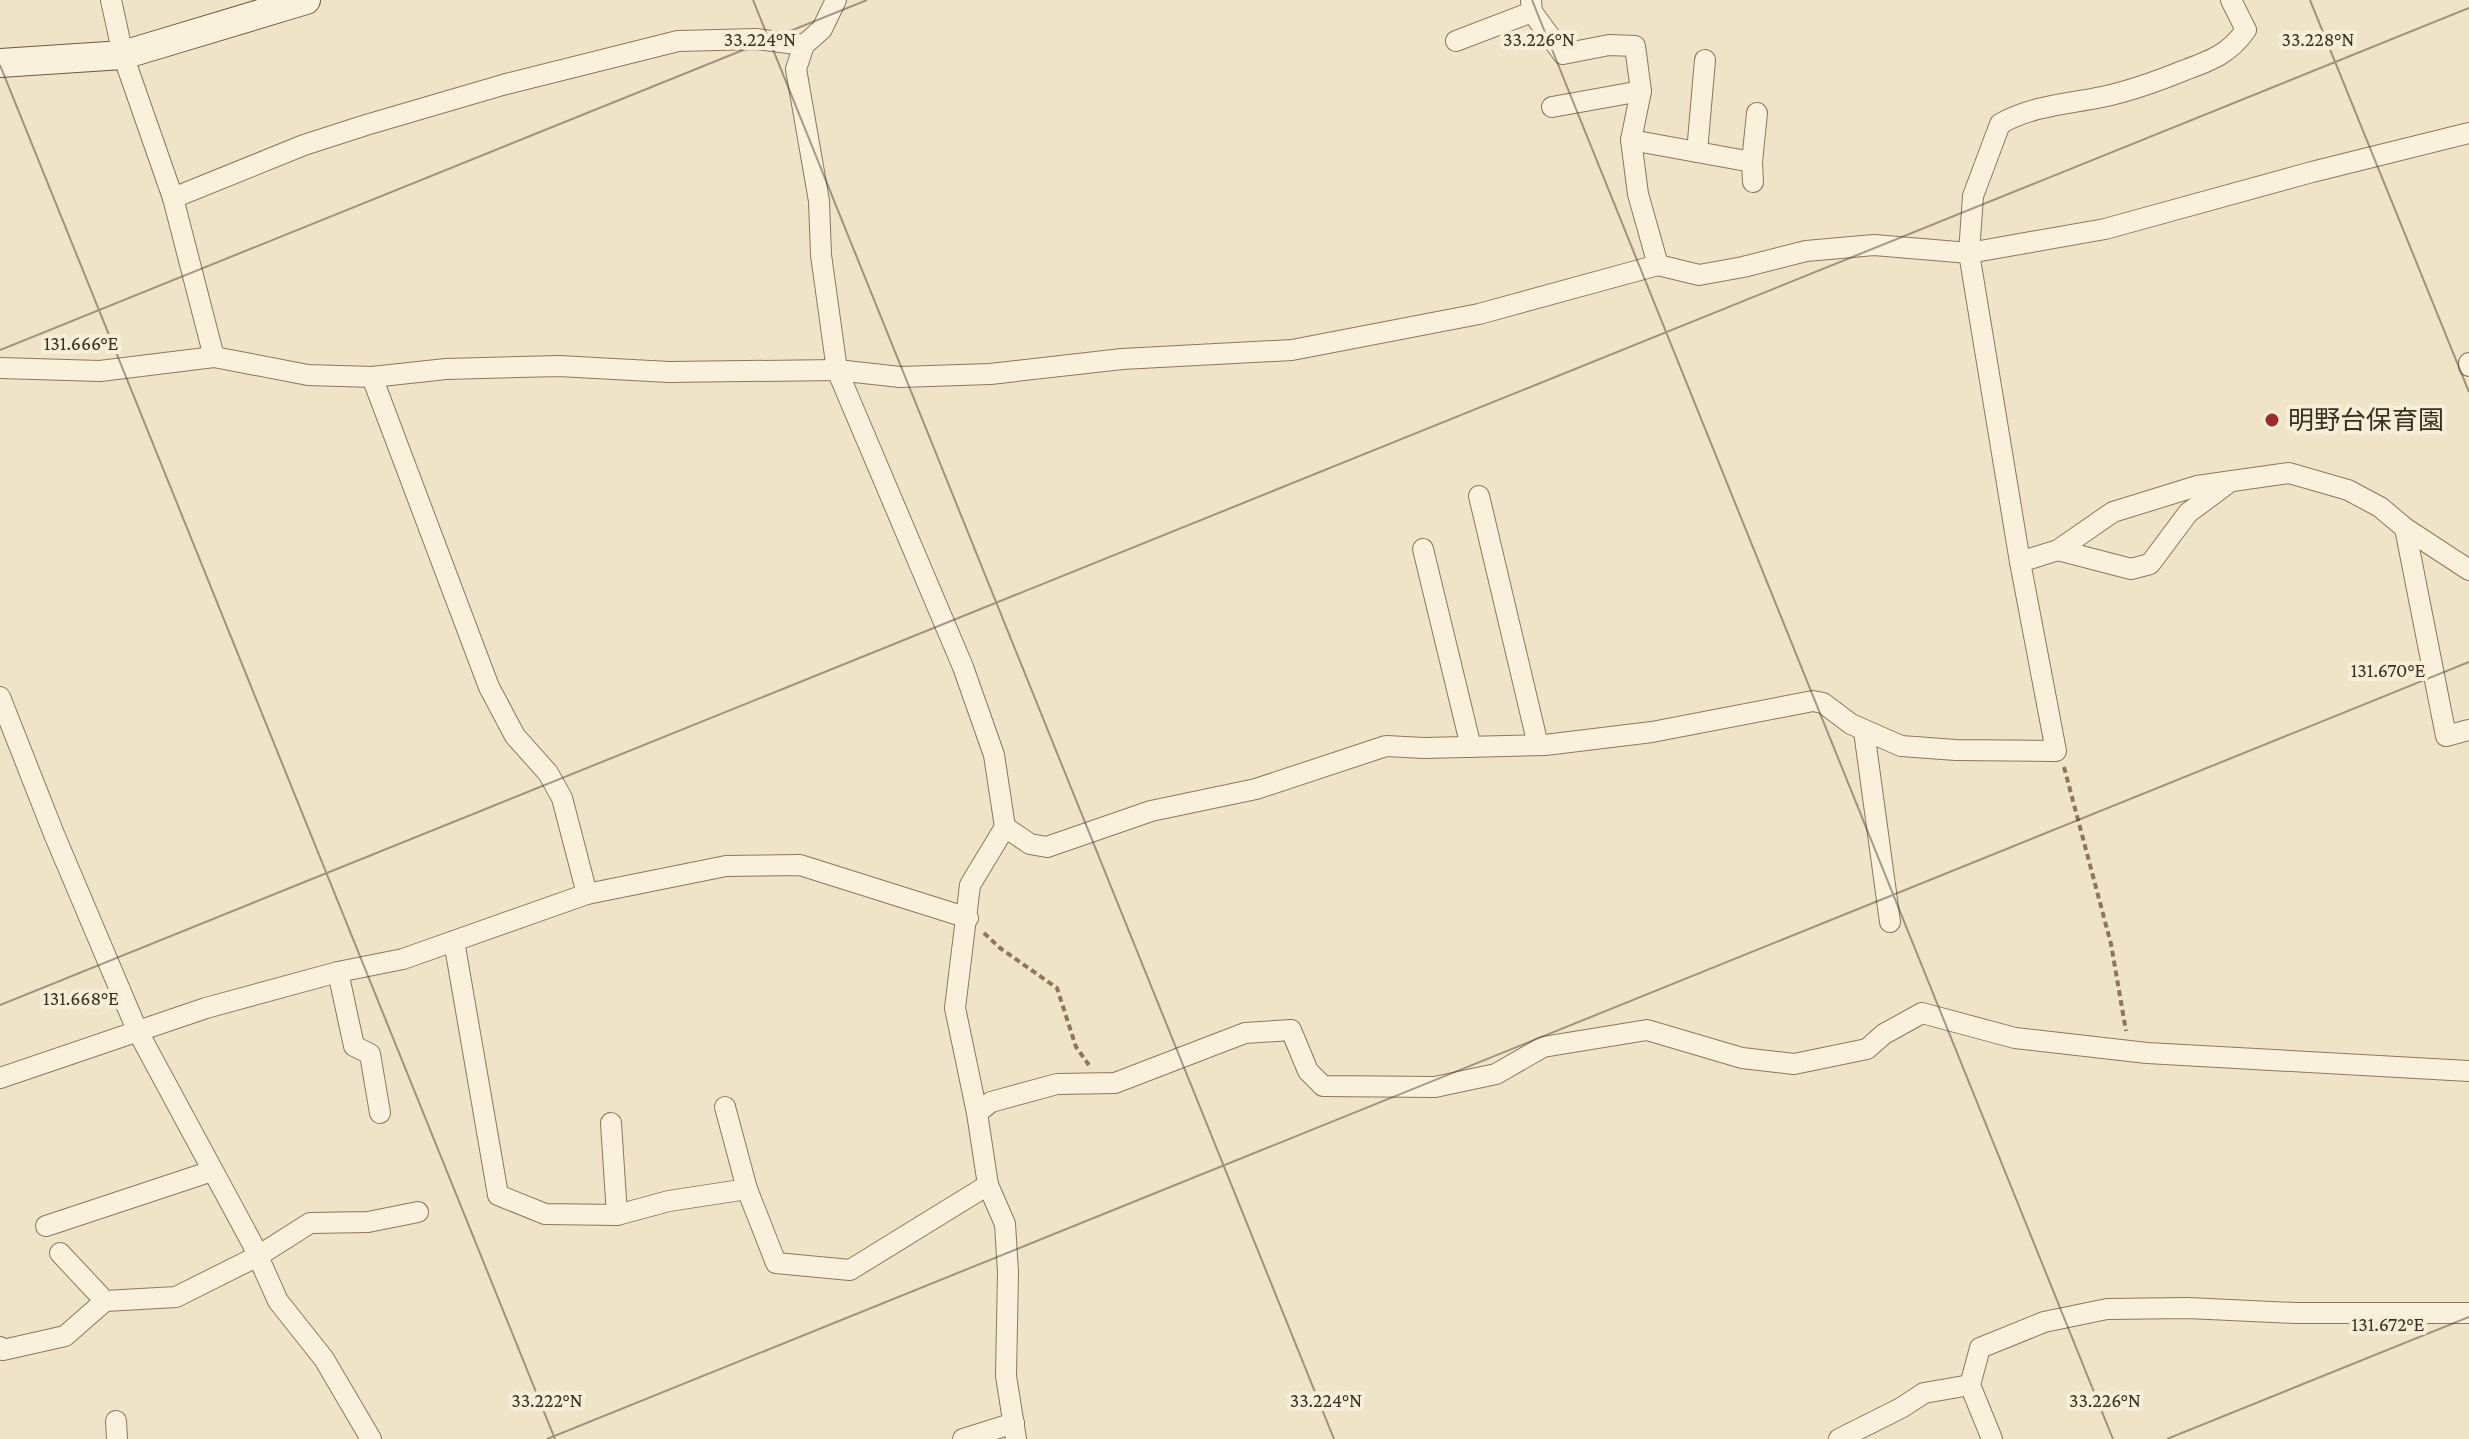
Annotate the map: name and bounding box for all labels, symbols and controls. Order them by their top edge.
text: 33.224°N [724,28,796,50]
text: 33.226°N [1503,28,1575,50]
text: 33.228°N [2281,28,2355,50]
text: 131.666°E [44,332,119,354]
place label: 明野台保育園 [2288,406,2444,435]
marker: 明野台保育園 [2263,411,2281,429]
text: 131.670°E [2351,659,2425,681]
text: 131.668°E [43,987,119,1009]
text: 131.672°E [2352,1313,2425,1335]
text: 33.222°N [511,1389,583,1411]
text: 33.224°N [1290,1389,1362,1411]
text: 33.226°N [2069,1389,2141,1411]

